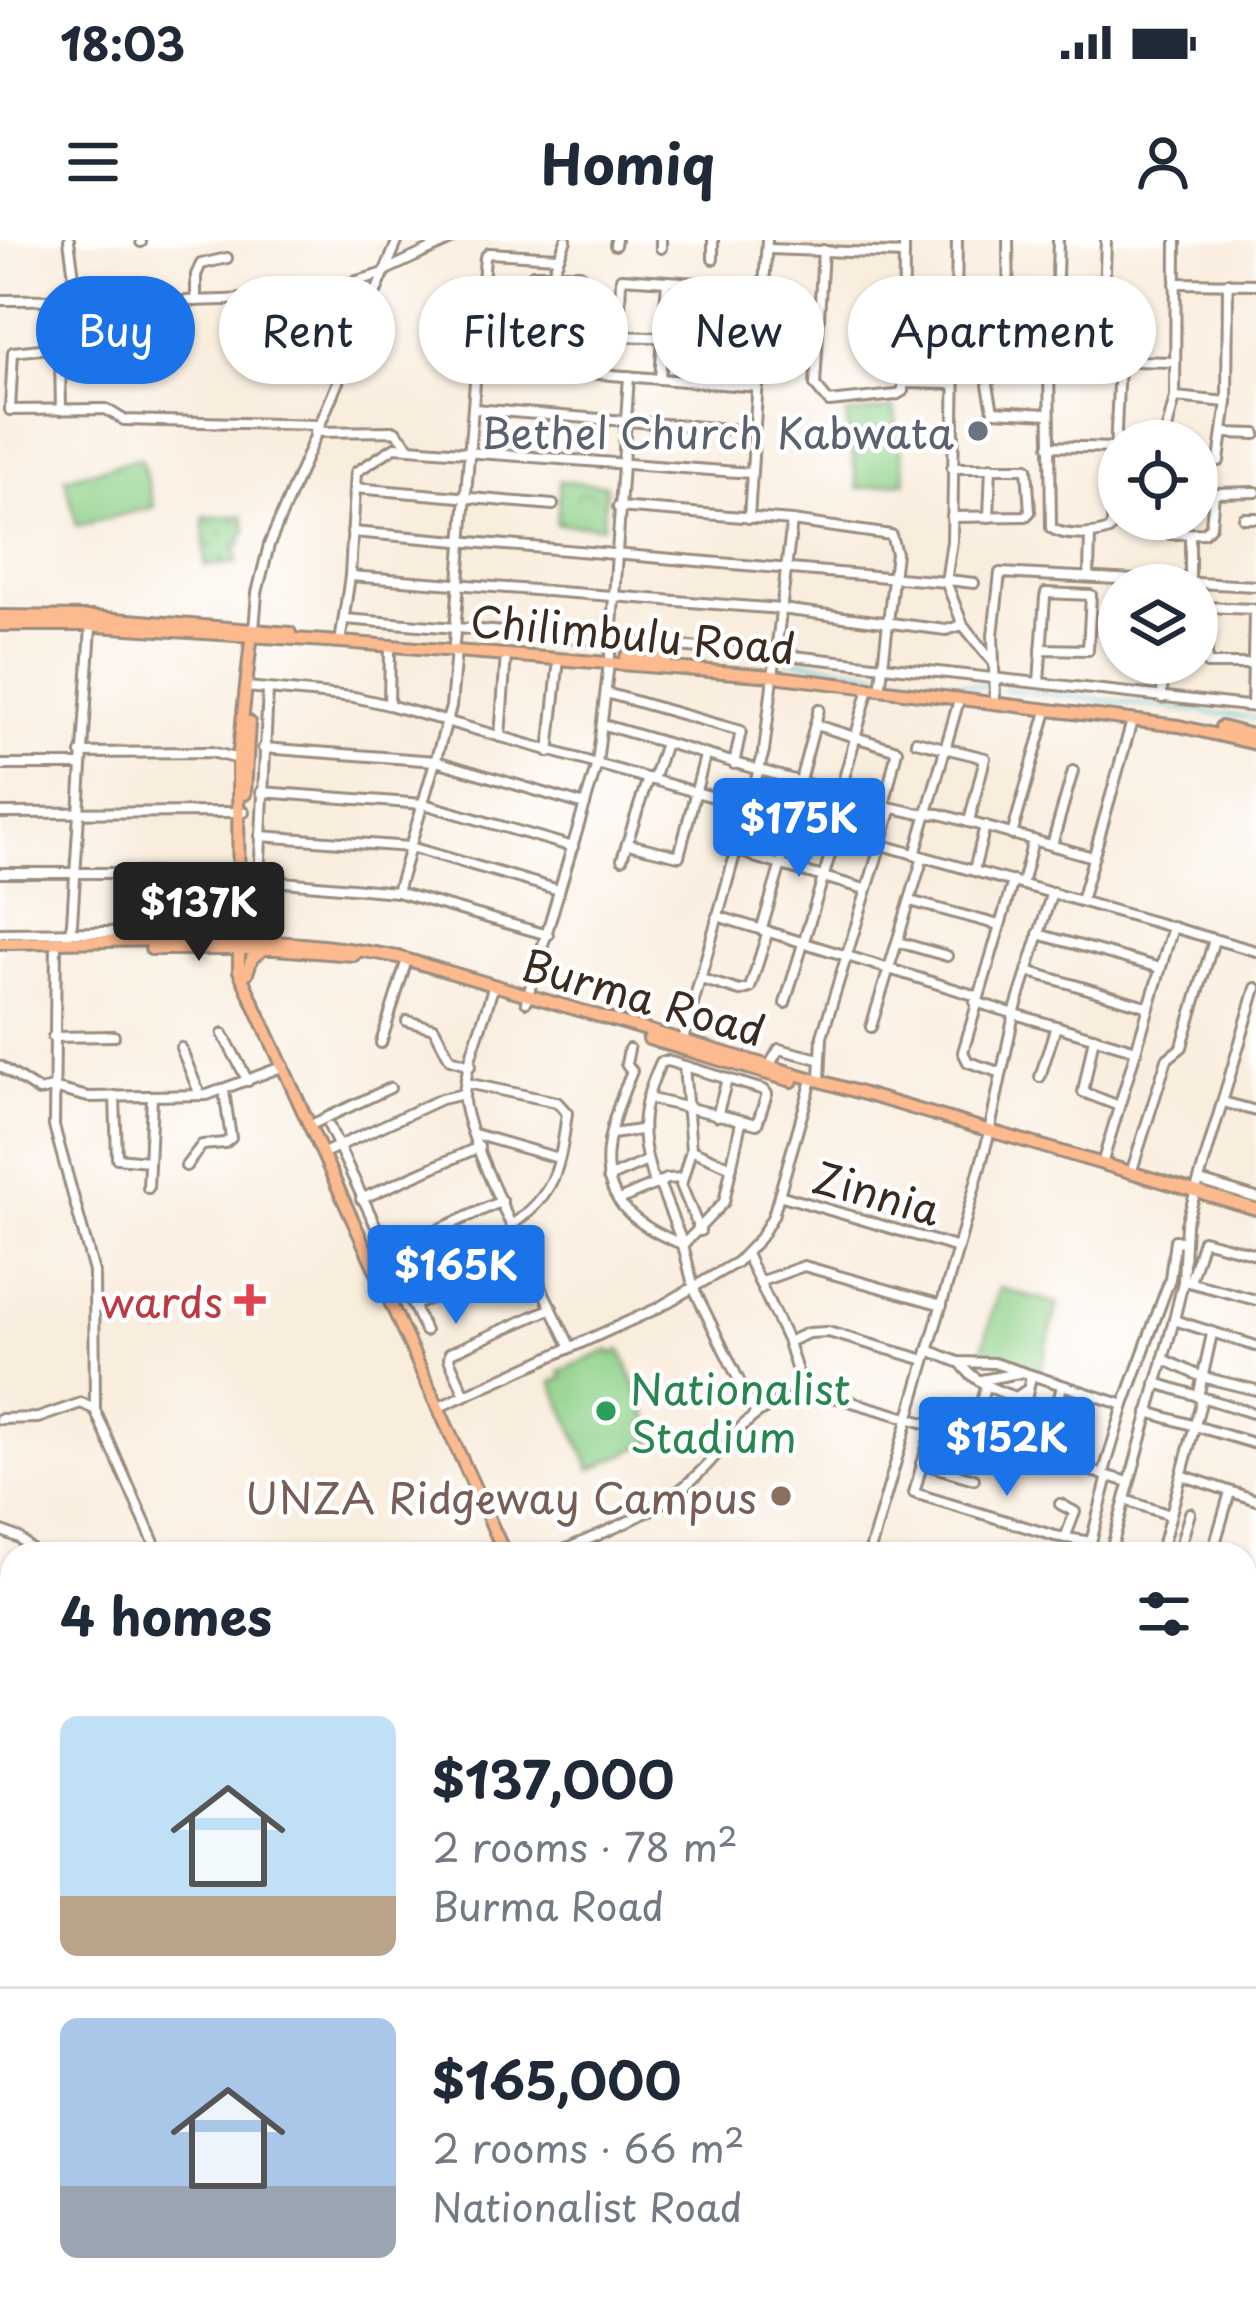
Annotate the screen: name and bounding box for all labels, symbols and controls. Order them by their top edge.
text: 18:03 [60,8,185,76]
text: Homiq [541,122,715,203]
icon: menu [60,129,126,195]
icon: person [1130,129,1196,195]
chip: Buy [36,276,195,384]
chip: Rent [219,276,395,384]
chip: Filters [419,276,628,384]
chip: New [652,276,824,384]
chip: Apartment [848,276,1156,384]
place label: Bethel Church Kabwata [481,400,955,463]
marker: Bethel Church Kabwata [965,418,991,444]
map controls [1098,420,1218,684]
button: locate [1098,420,1218,540]
button: layers [1098,564,1218,684]
street label: Chilimbulu Road [468,587,798,679]
pin: $175K [715,778,883,880]
text: $175K [740,787,858,846]
pin: $137K [115,862,283,964]
text: $137K [140,871,258,930]
street label: Burma Road [515,931,773,1061]
street label: Zinnia [806,1144,948,1240]
pin: $165K [372,1225,540,1327]
text: $165K [395,1234,517,1293]
place label: wards [100,1269,223,1332]
marker: wards [234,1284,266,1316]
place label: Nationalist Stadium [630,1356,851,1467]
pin: $152K [923,1397,1091,1499]
marker: Nationalist Stadium [593,1398,619,1424]
text: $152K [946,1406,1068,1465]
place label: UNZA Ridgeway Campus [245,1465,757,1528]
marker: UNZA Ridgeway Campus [768,1483,794,1509]
text: 4 homes [60,1576,272,1653]
icon: filters [1131,1581,1197,1647]
text: $137,000 [432,1739,674,1816]
icon: home [156,1764,300,1908]
text: 2 rooms · 78 m² [432,1816,738,1875]
text: Burma Road [432,1875,664,1934]
text: $165,000 [432,2040,681,2117]
icon: home [156,2066,300,2210]
text: 2 rooms · 66 m² [432,2117,745,2176]
text: Nationalist Road [432,2176,743,2235]

